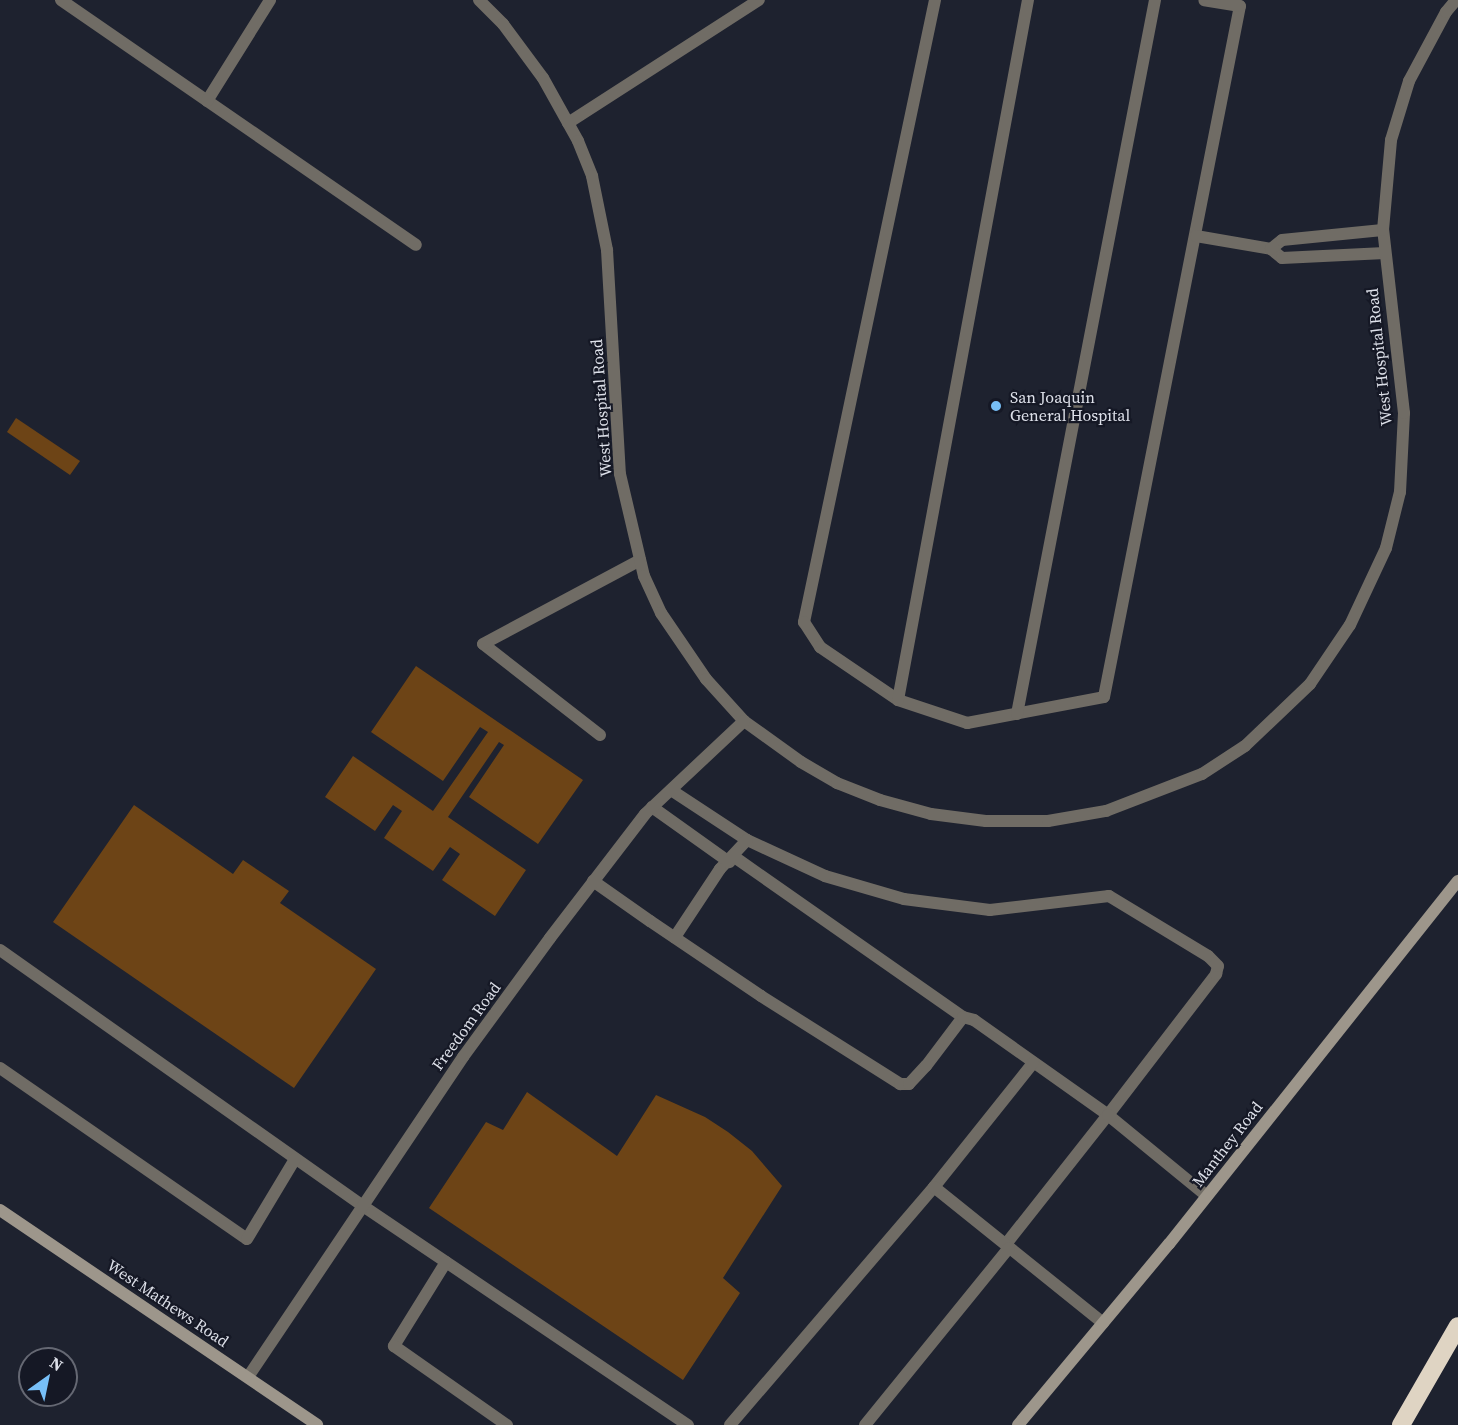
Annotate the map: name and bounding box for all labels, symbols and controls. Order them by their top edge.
street label: West Hospital Road [1362,287,1396,427]
street label: West Hospital Road [587,338,615,478]
place label: San Joaquin General Hospital [1010,387,1130,425]
marker: San Joaquin General Hospital [987,397,1005,415]
street label: Freedom Road [428,978,504,1074]
street label: Manthey Road [1188,1098,1266,1190]
street label: West Mathews Road [104,1255,232,1351]
north arrow [18,1347,78,1407]
text: N [46,1351,68,1376]

